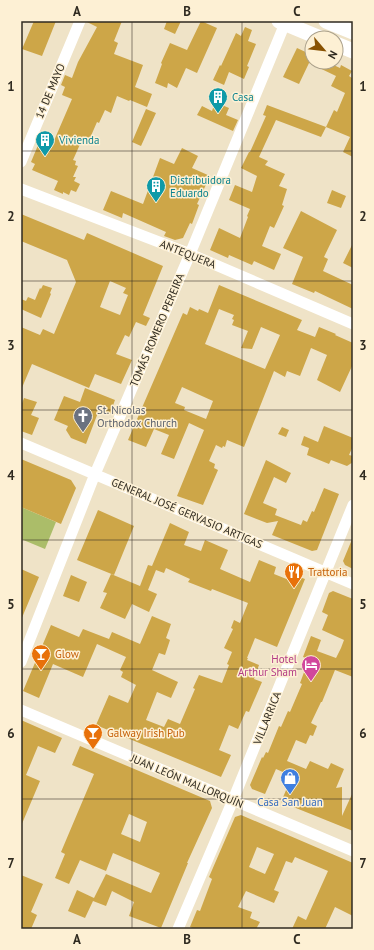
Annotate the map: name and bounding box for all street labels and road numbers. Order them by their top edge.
street label: 14 DE MAYO [32,61,68,121]
street label: ANTEQUERA [158,236,219,272]
street label: TOMÁS ROMERO PEREIRA [127,271,188,389]
street label: GENERAL JOSÉ GERVASIO ARTIGAS [109,475,265,551]
street label: VILLARRICA [250,689,284,748]
street label: JUAN LEÓN MALLORQUÍN [128,750,246,811]

